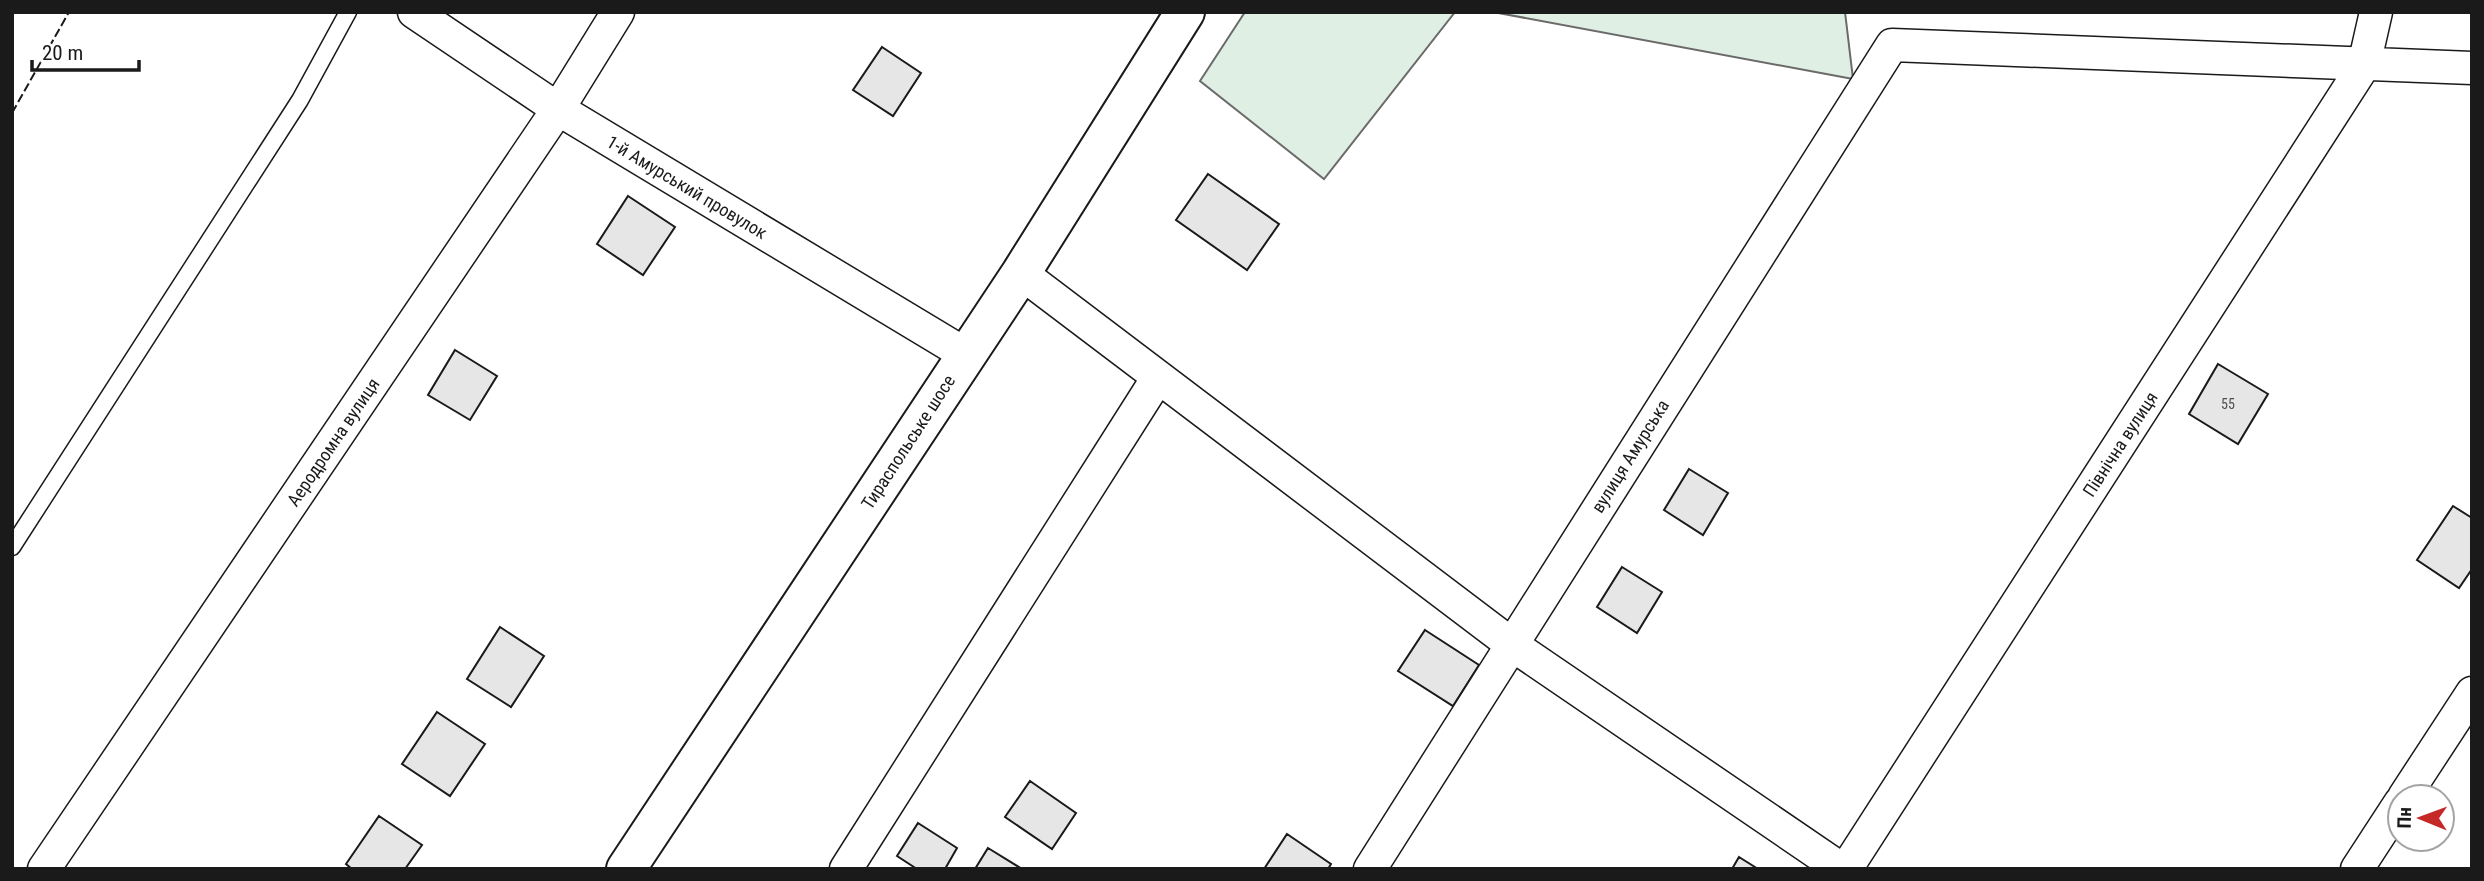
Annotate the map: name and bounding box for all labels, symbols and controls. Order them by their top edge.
scale bar [32,28,138,72]
text: 20 m [42,41,83,65]
street label: 1-й Амурський провулок [603,131,771,243]
street label: Тираспольське шосе [857,371,959,513]
street label: Аеродромна вулиця [282,374,384,510]
street label: Північна вулиця [2078,388,2162,500]
street label: вулиця Амурська [1587,396,1673,516]
house number: 55 [2221,396,2235,412]
north arrow [2386,783,2456,853]
text: Пн [2393,807,2416,828]

